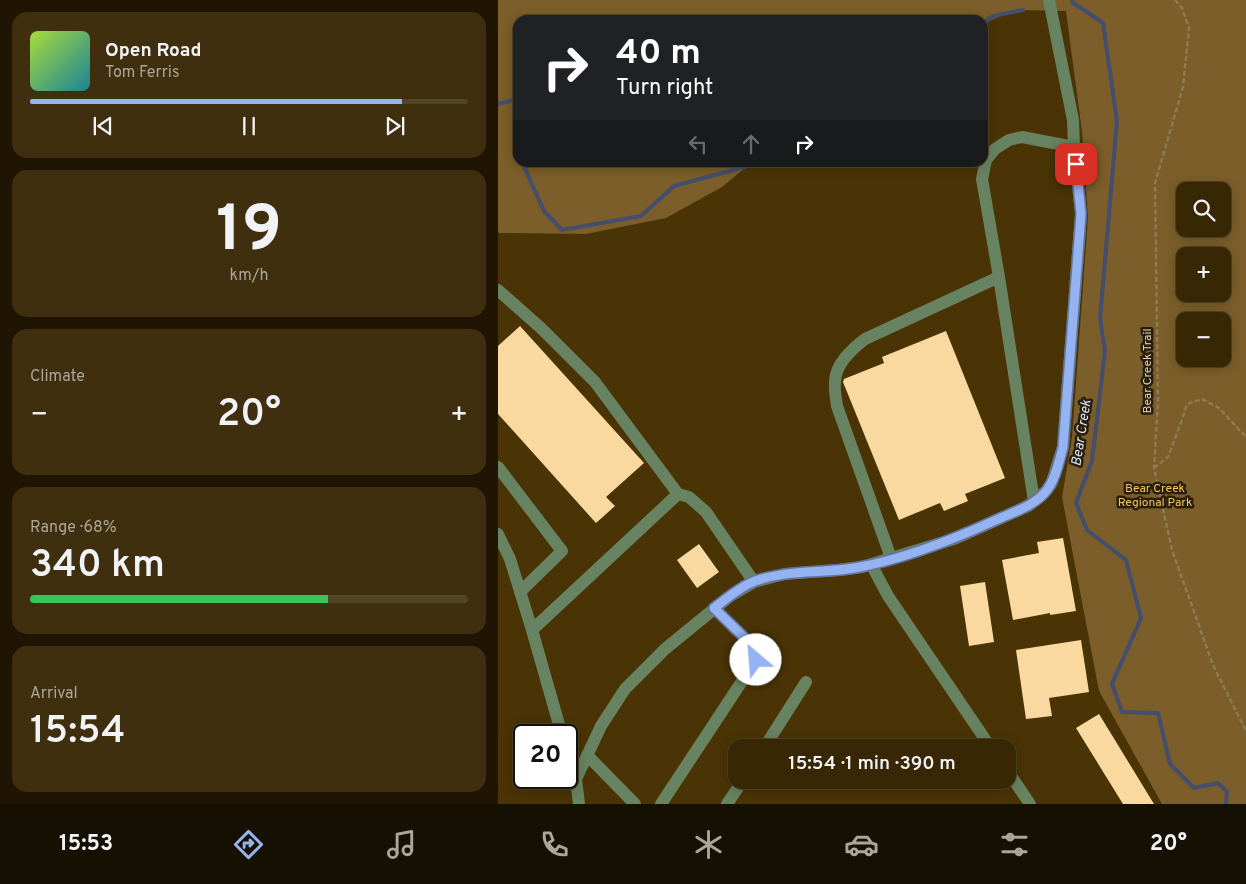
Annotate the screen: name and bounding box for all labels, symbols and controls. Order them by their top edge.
text: 40 m [616,32,701,76]
icon: right [533,35,598,100]
text: Open Road [105,39,201,63]
text: Tom Ferris [105,63,179,83]
text: Turn right [616,75,713,102]
icon: previous [89,112,117,140]
icon: pause [235,112,263,140]
icon: next [381,112,409,140]
icon: left [684,130,712,158]
icon: ahead [737,130,765,158]
icon: right [790,130,818,158]
pin [1055,143,1097,185]
icon: arrive [1062,150,1090,178]
map controls [1176,182,1231,367]
button: search [1176,182,1231,237]
text: 19 [216,192,282,274]
button: + [1176,247,1231,302]
text: km/h [230,266,268,286]
button: − [1176,312,1231,367]
street label: Bear Creek Trail [1140,328,1156,414]
text: Climate [30,367,85,387]
text: 20° [217,391,281,440]
text: − [30,398,48,434]
text: + [450,398,468,434]
water label: Bear Creek [1068,398,1096,467]
park label: Bear Creek Regional Park [1118,481,1192,511]
text: Range · 68% [30,518,117,538]
text: 340 km [30,542,165,591]
position arrow [729,633,781,685]
text: Arrival [30,684,78,704]
text: 15:54 [30,708,125,757]
speed limit sign: 20 [513,724,578,789]
text: 15:54 · 1 min · 390 m [788,752,956,776]
icon: directions [231,827,266,862]
icon: music [384,827,419,862]
icon: phone [537,827,572,862]
icon: climate [691,827,726,862]
icon: car [844,827,879,862]
icon: filters [997,827,1032,862]
text: 15:53 [59,831,113,858]
text: 20° [1150,831,1187,858]

